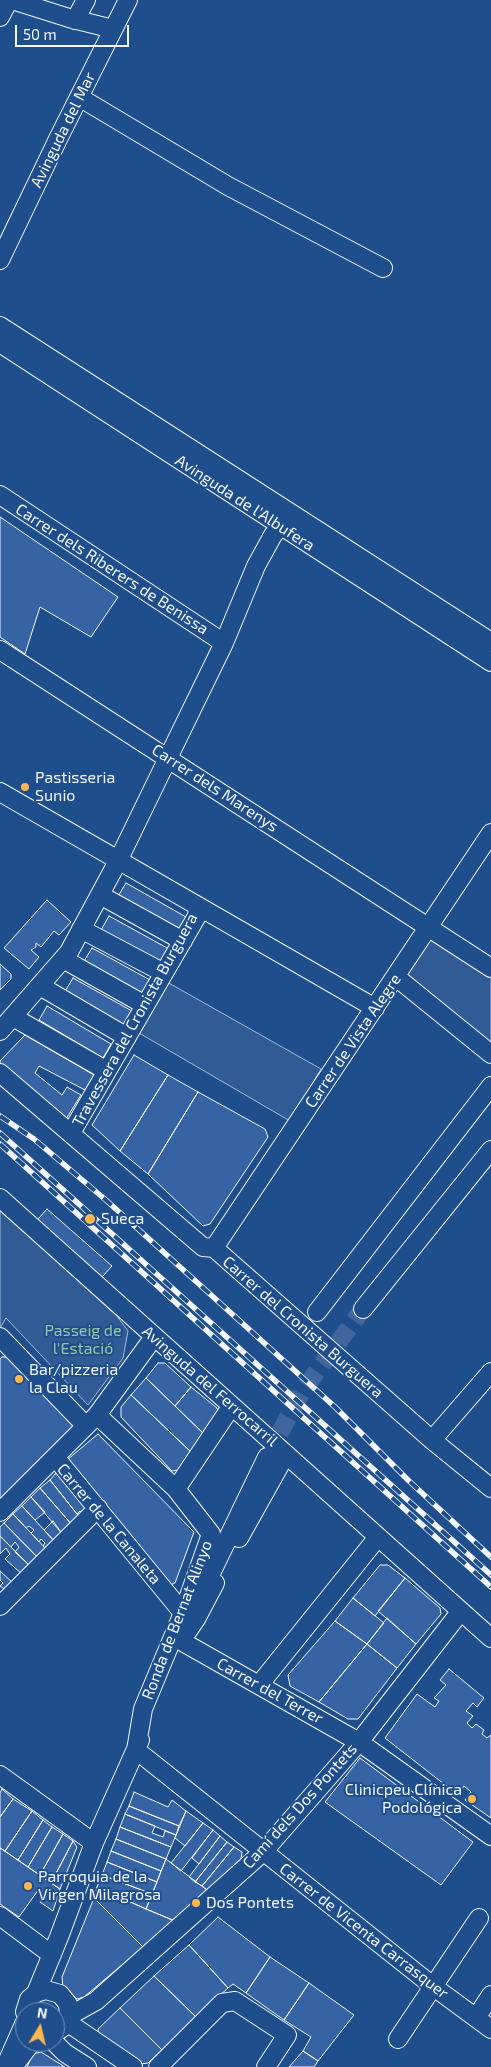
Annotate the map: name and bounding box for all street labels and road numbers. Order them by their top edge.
street label: Avinguda del Mar [27,69,99,191]
street label: Avinguda de l'Albufera [172,451,318,555]
street label: Carrer dels Riberers de Benissa [12,499,212,639]
street label: Carrer dels Marenys [148,740,282,836]
street label: Travessera del Cronista Burguera [68,910,202,1130]
street label: Carrer de Vista Alegre [301,970,405,1112]
street label: Carrer del Cronista Burguera [219,1252,387,1402]
street label: Avinguda del Ferrocarril [138,1322,282,1450]
street label: Carrer de la Canaleta [53,1460,165,1588]
street label: Ronda de Bernat Alinyo [138,1538,216,1702]
street label: Carrer del Terrer [213,1654,327,1728]
street label: Camí dels Dos Pontets [239,1739,361,1873]
street label: Carrer de Vicenta Carrasquer [276,1859,452,2003]

